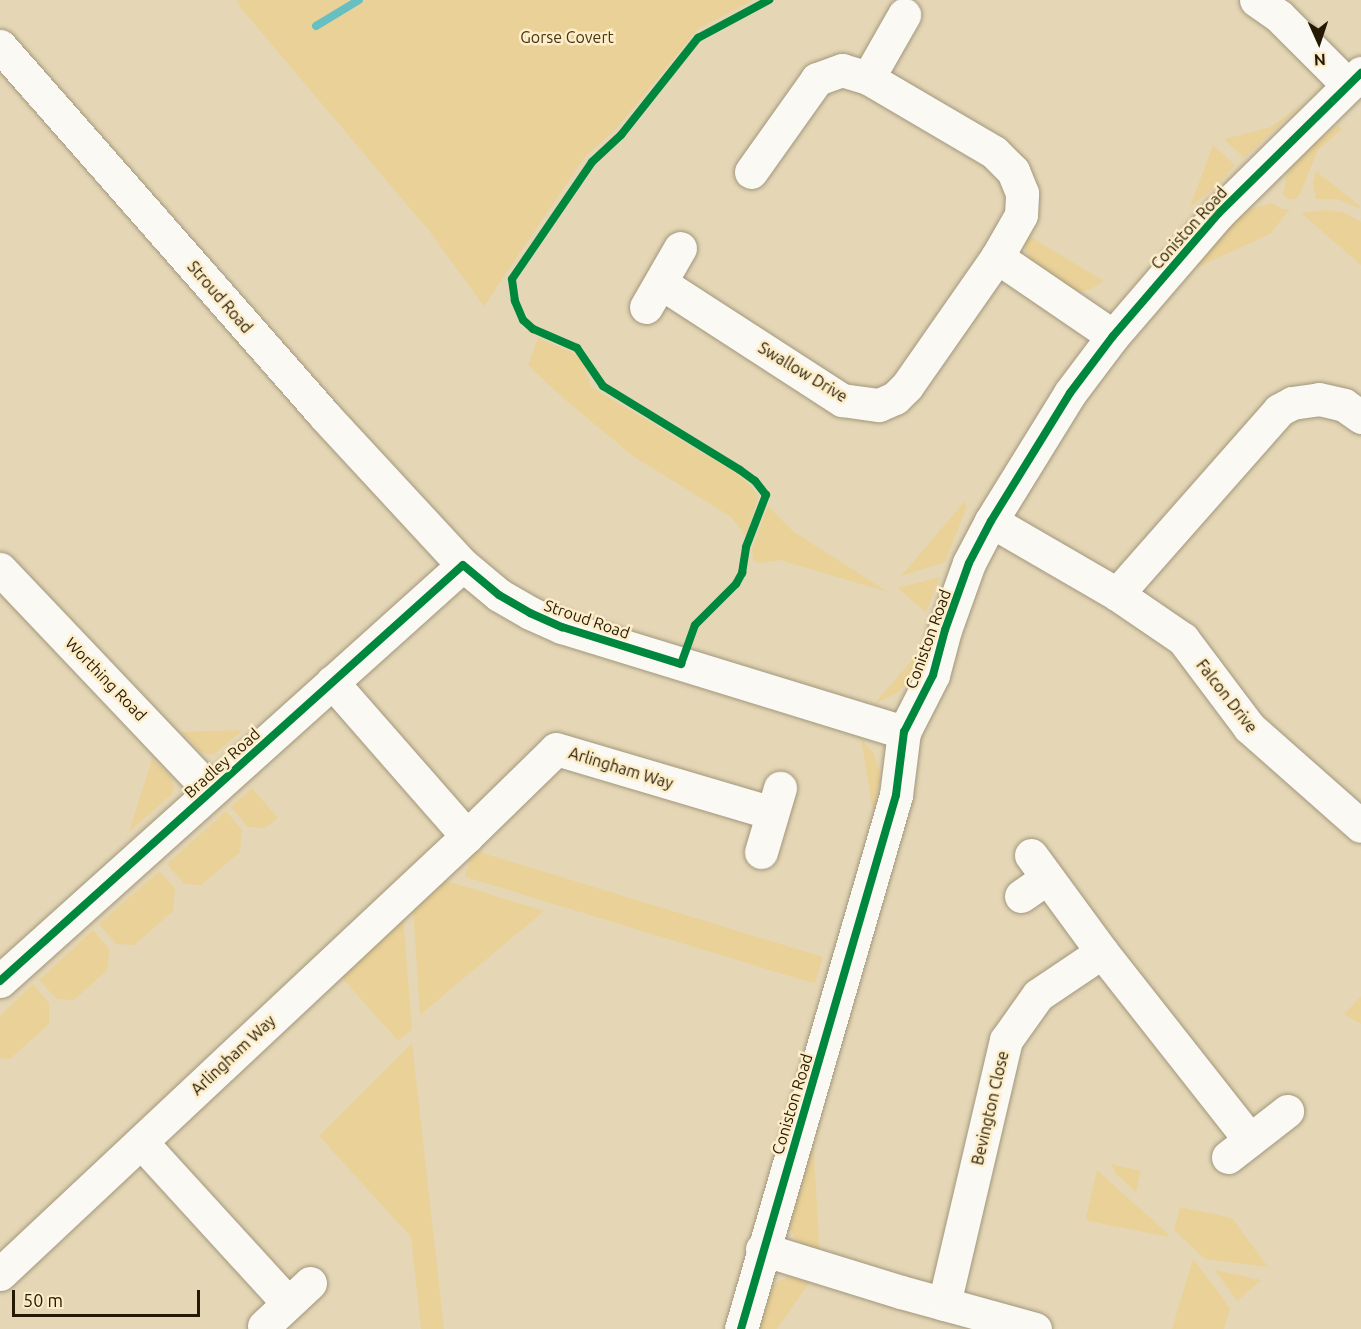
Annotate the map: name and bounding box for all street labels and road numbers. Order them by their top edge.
street label: Coniston Road [1147,183,1231,273]
street label: Stroud Road [184,257,256,337]
street label: Swallow Drive [755,338,851,406]
street label: Coniston Road [901,587,955,691]
street label: Stroud Road [542,595,632,643]
street label: Worthing Road [62,633,150,725]
street label: Falcon Drive [1192,656,1262,736]
street label: Bradley Road [180,724,264,802]
street label: Arlingham Way [566,743,676,793]
street label: Arlingham Way [187,1011,279,1099]
street label: Bevington Close [968,1049,1012,1167]
street label: Coniston Road [768,1051,816,1157]

